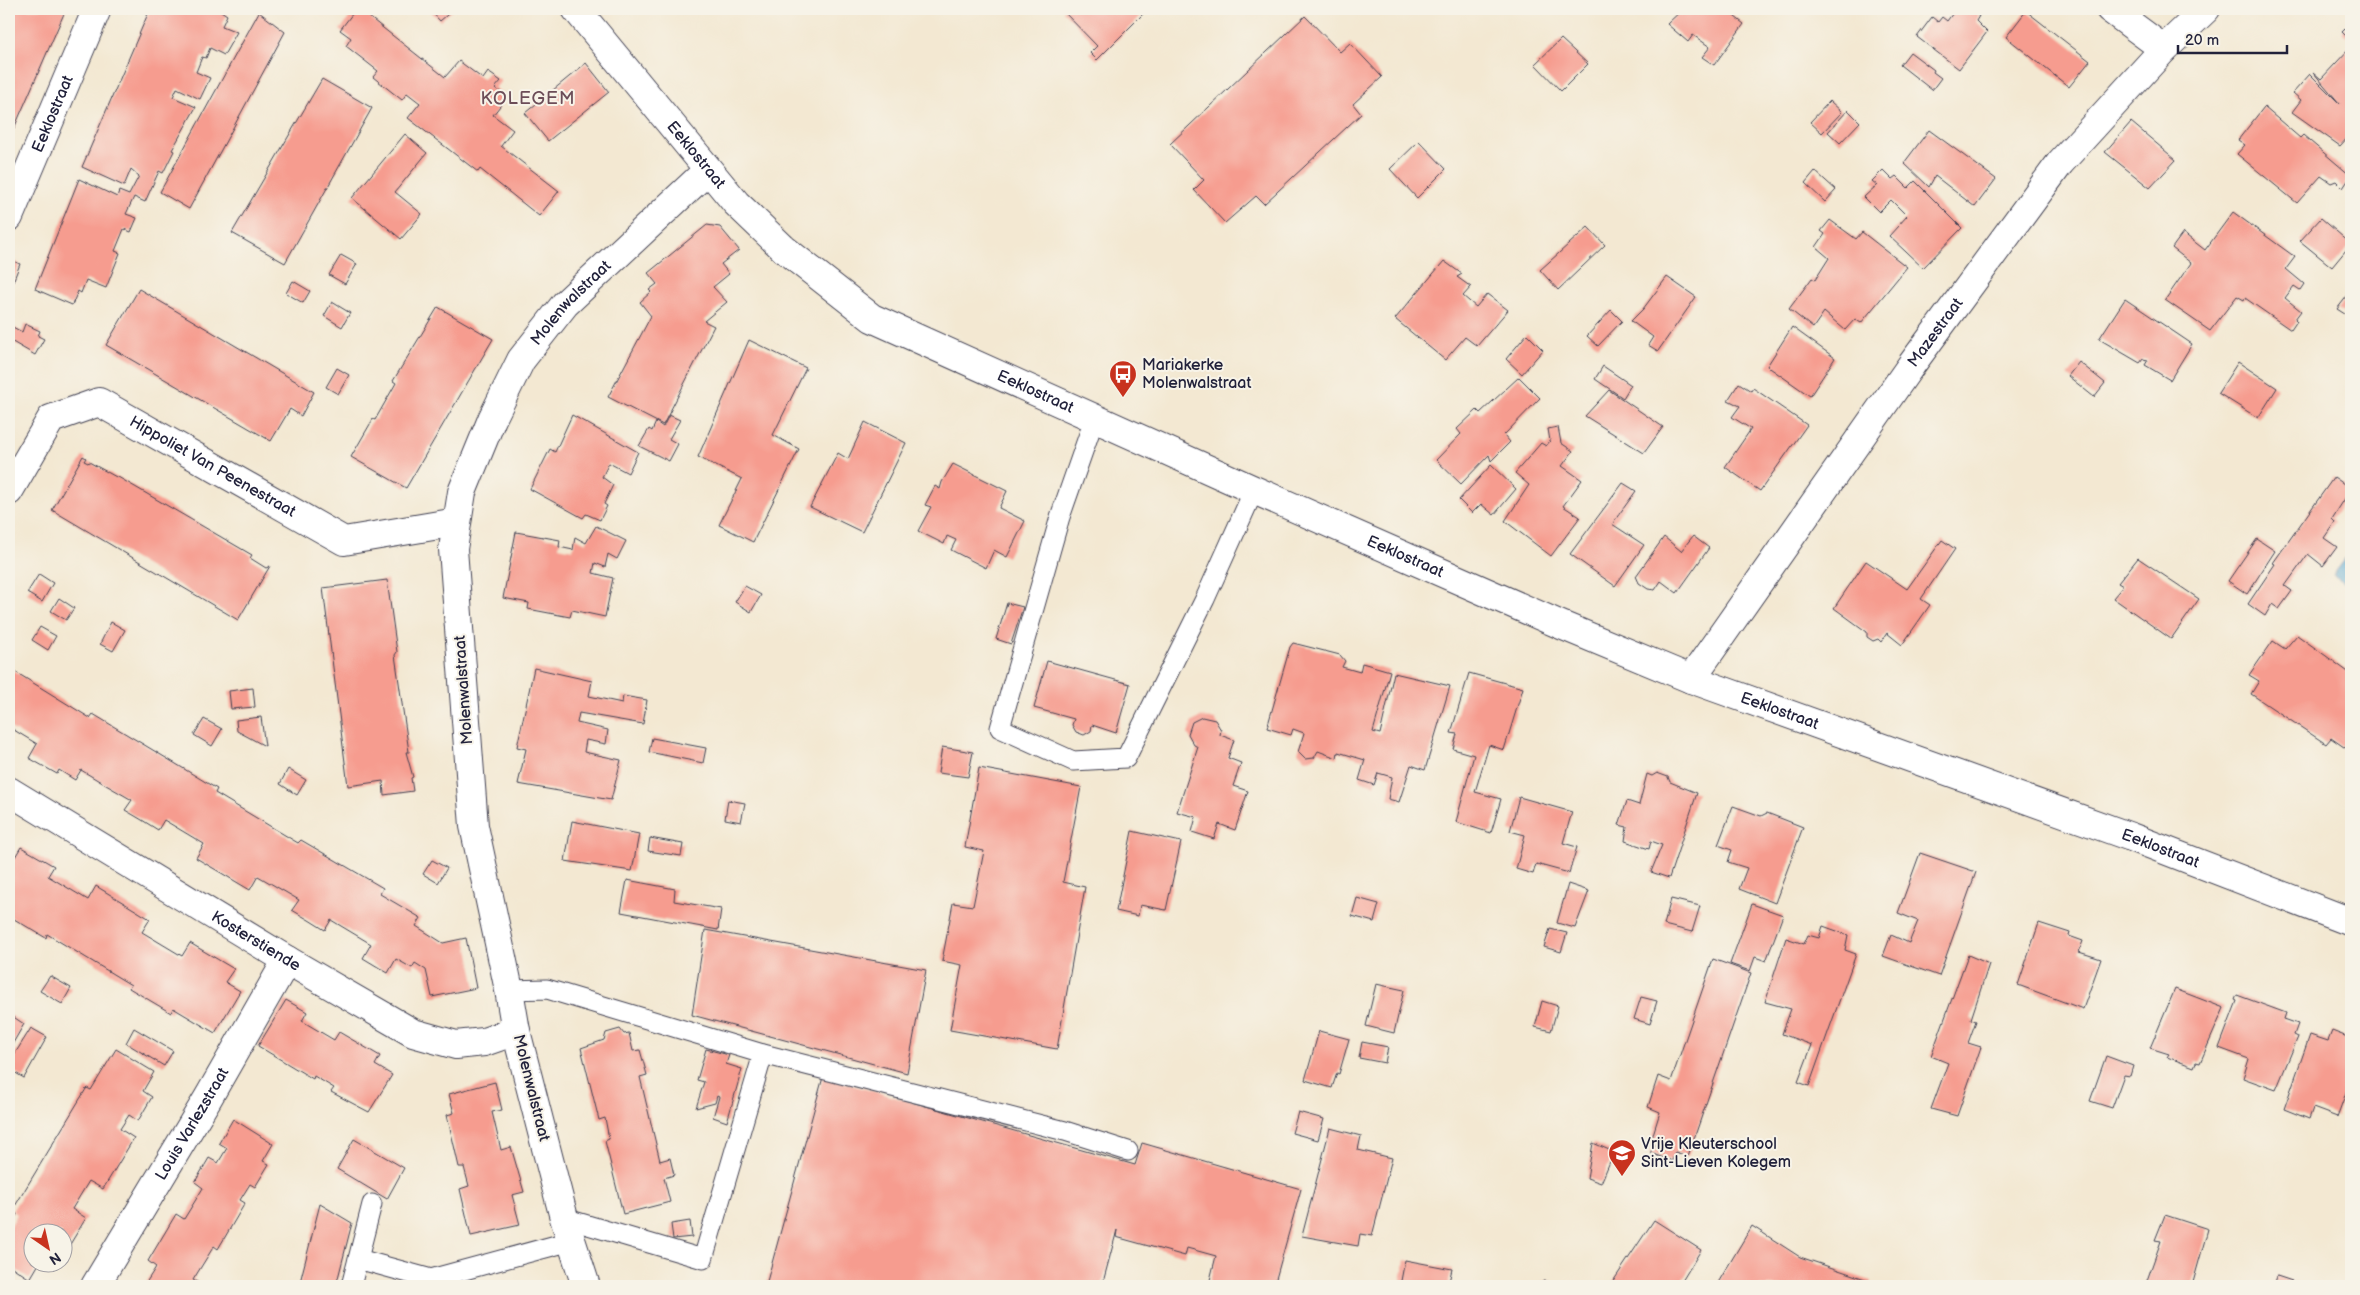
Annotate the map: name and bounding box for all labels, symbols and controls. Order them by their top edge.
scale bar [2178,22,2286,54]
text: 20 m [2185,31,2219,50]
street label: Eeklostraat [28,72,77,155]
district label: KOLEGEM [480,88,576,109]
street label: Eeklostraat [663,117,730,192]
street label: Molenwalstraat [527,256,615,349]
street label: Mazestraat [1904,294,1967,371]
place label: Mariakerke Molenwalstraat [1142,356,1251,393]
bus stop icon: Mariakerke Molenwalstraat [1108,359,1138,398]
street label: Eeklostraat [994,366,1077,417]
street label: Hippoliet Van Peenestraat [126,412,299,521]
street label: Eeklostraat [1364,531,1447,582]
street label: Molenwalstraat [451,635,477,745]
street label: Eeklostraat [1738,688,1821,734]
street label: Eeklostraat [2119,825,2202,872]
street label: Kosterstiende [208,907,304,975]
street label: Molenwalstraat [509,1033,553,1143]
street label: Louis Varlezstraat [151,1064,233,1184]
place label: Vrije Kleuterschool Sint-Lieven Kolegem [1641,1135,1791,1172]
school or university icon: Vrije Kleuterschool Sint-Lieven Kolegem [1607,1138,1637,1177]
north arrow [22,1222,72,1272]
text: N [46,1248,64,1268]

